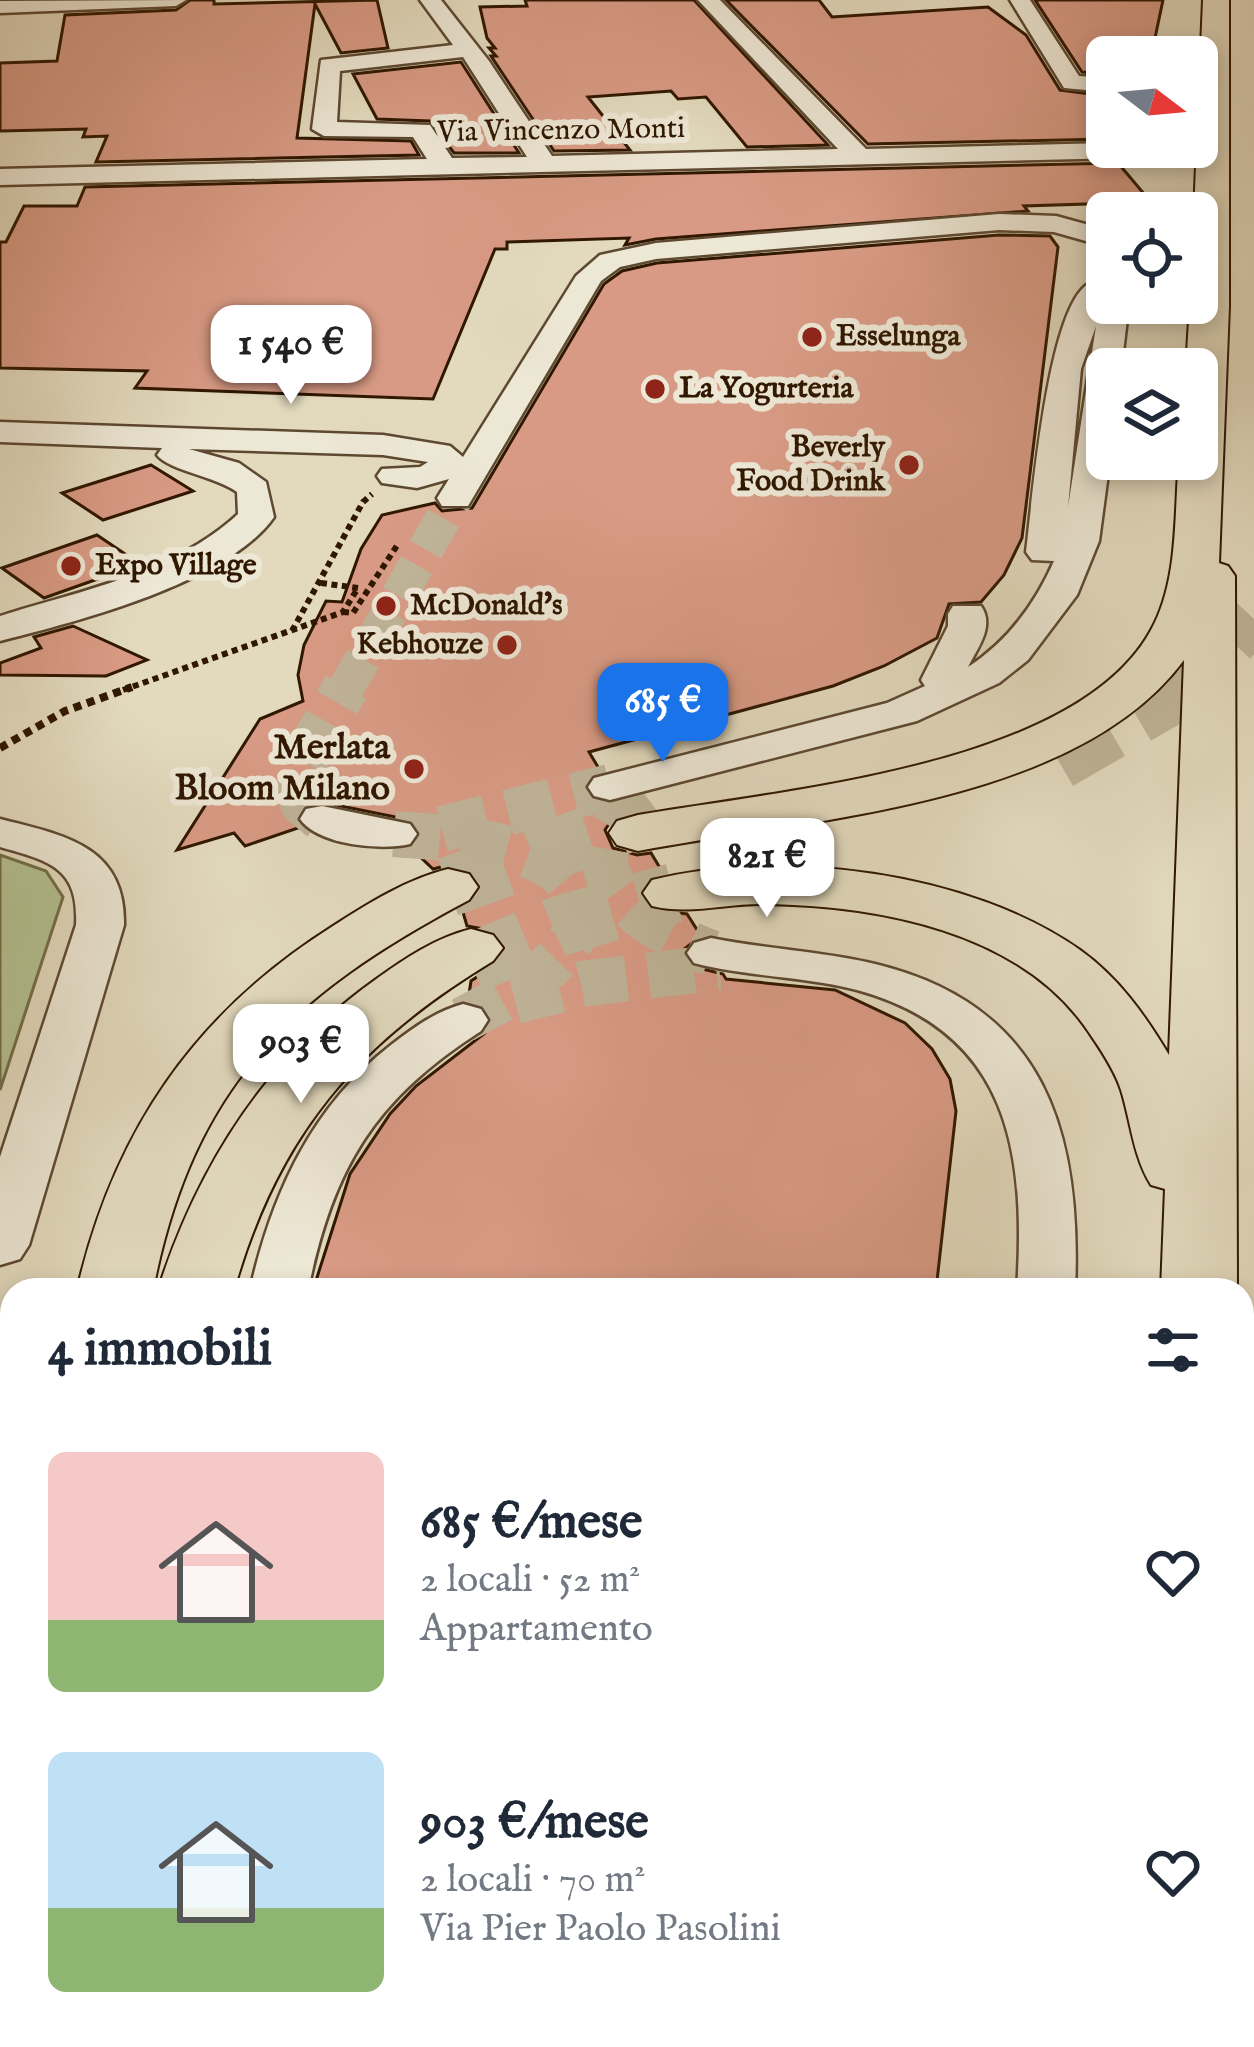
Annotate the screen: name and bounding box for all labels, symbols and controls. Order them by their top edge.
north arrow [1086,36,1218,168]
map controls [1086,36,1218,480]
street label: Via Vincenzo Monti [436,110,685,152]
button: locate [1086,192,1218,324]
pin: 1 540 € [180,305,402,407]
place label: Esselunga [836,318,962,356]
text: 1 540 € [238,319,344,368]
marker: Esselunga [799,324,825,350]
button: layers [1086,348,1218,480]
place label: La Yogurteria [679,370,855,408]
marker: La Yogurteria [642,376,668,402]
place label: Beverly Food Drink [736,429,886,501]
marker: Beverly Food Drink [896,452,922,478]
place label: Expo Village [95,547,257,585]
marker: Expo Village [58,553,84,579]
place label: McDonald's [410,587,563,625]
marker: McDonald's [373,593,399,619]
place label: Kebhouze [357,626,483,664]
marker: Kebhouze [494,632,520,658]
pin: 685 € [579,663,747,765]
text: 685 € [624,677,702,726]
place label: Merlata Bloom Milano [175,725,391,812]
marker: Merlata Bloom Milano [401,756,427,782]
pin: 821 € [683,818,851,920]
text: 821 € [727,832,807,881]
pin: 903 € [217,1004,385,1106]
text: 903 € [260,1018,342,1067]
icon: filters [1140,1317,1206,1383]
text: 4 immobili [48,1318,272,1383]
text: 685 €/mese [420,1491,642,1556]
icon: home [144,1500,288,1644]
icon: heart [1140,1539,1206,1605]
text: 2 locali · 52 m² [420,1556,640,1605]
text: Appartamento [420,1605,653,1654]
text: 903 €/mese [420,1791,649,1856]
icon: home [144,1800,288,1944]
icon: heart [1140,1839,1206,1905]
text: 2 locali · 70 m² [420,1856,646,1905]
text: Via Pier Paolo Pasolini [420,1905,781,1954]

